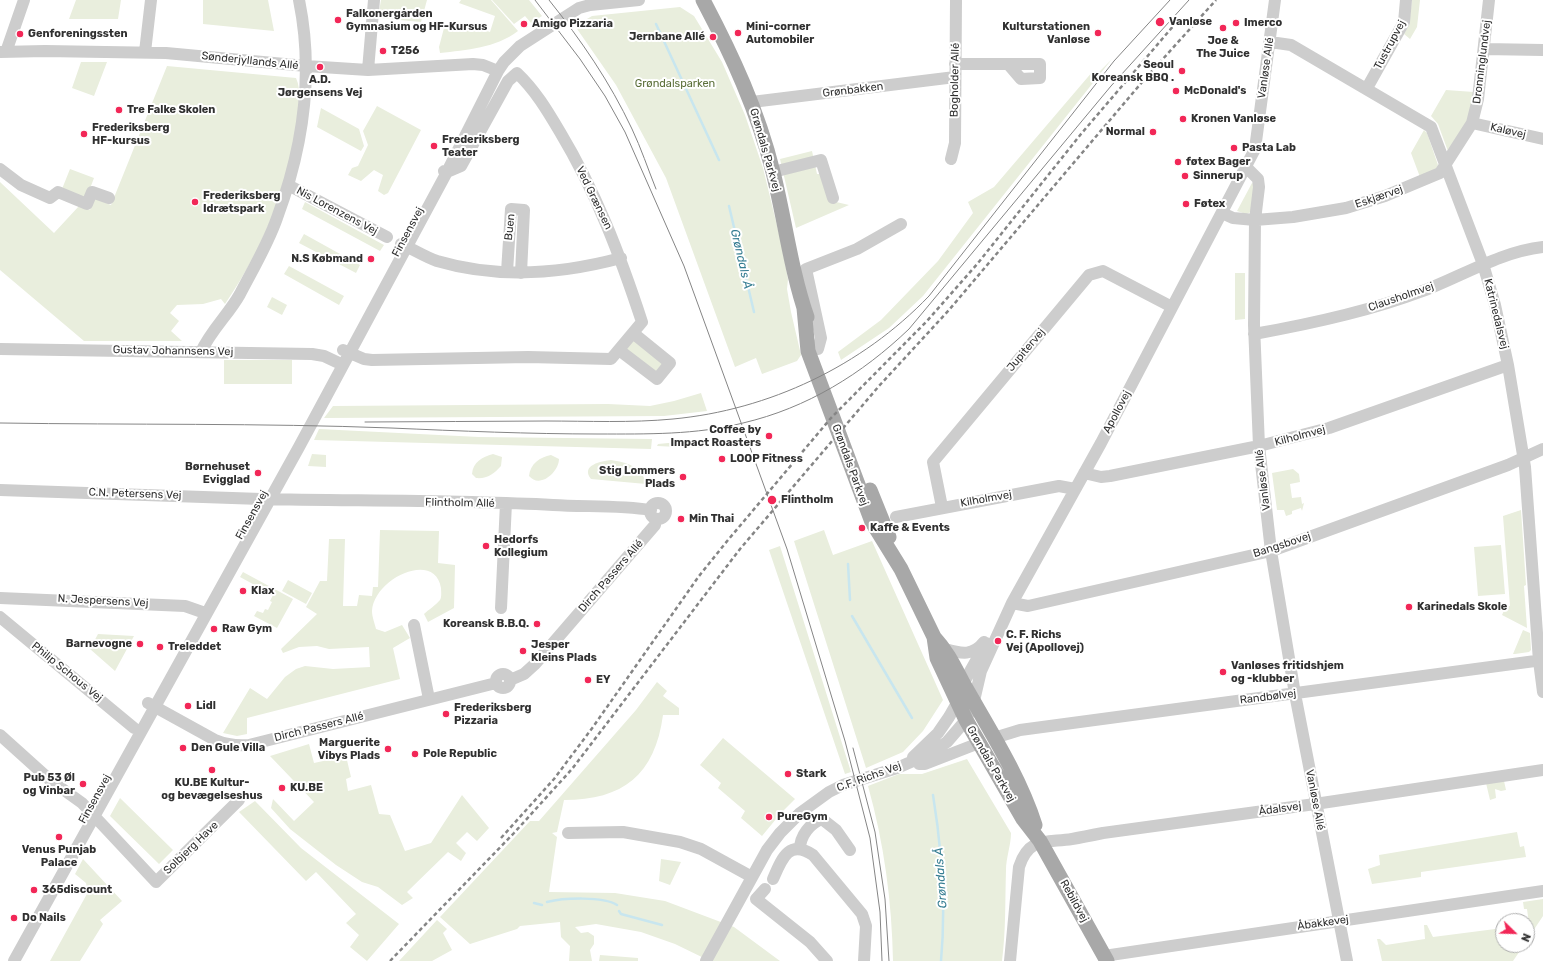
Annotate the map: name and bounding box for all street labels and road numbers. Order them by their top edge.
street label: Tustrupvej [1371,18,1409,72]
street label: Dronninglundvej [1470,19,1494,105]
street label: Vanløse Allé [1255,37,1277,99]
street label: Bogholder Allé [948,43,962,117]
street label: Sønderjyllands Allé [201,49,299,73]
street label: Grønbakken [822,80,884,100]
street label: Grøndals Parkvej [747,107,783,193]
street label: Kaløvej [1489,120,1527,142]
street label: Ved Grænsen [573,164,615,232]
street label: Eskjærvej [1353,183,1405,211]
street label: Nis Lorenzens Vej [294,184,380,238]
street label: Finsensvej [389,205,427,259]
street label: Buen [502,213,518,241]
street label: Katrinedalsvej [1481,277,1511,351]
street label: Clausholmvej [1366,280,1436,314]
street label: Jupitervej [1004,326,1048,374]
street label: Gustav Johannsens Vej [113,343,233,359]
street label: Apollovej [1100,388,1134,436]
street label: Grøndals Parkvej [829,422,871,508]
street label: Kilholmvej [1273,423,1327,449]
street label: Vanløse Allé [1253,449,1273,511]
street label: C.N. Petersens Vej [88,486,182,502]
street label: Finsensvej [233,488,271,542]
street label: Kilholmvej [959,488,1013,510]
street label: Flintholm Allé [425,496,495,510]
street label: Bangsbovej [1252,529,1312,561]
street label: Dirch Passers Allé [576,537,646,615]
street label: N. Jespersens Vej [57,592,149,610]
street label: Philip Schous Vej [29,639,105,705]
street label: Randbølvej [1239,687,1297,707]
street label: Dirch Passers Allé [273,710,365,744]
street label: Grøndals Parkvej [964,724,1018,804]
street label: C.F. Richs Vej [835,759,903,795]
street label: Vanløse Allé [1303,768,1327,832]
street label: Finsensvej [76,772,114,826]
street label: Ådalsvej [1258,799,1302,819]
street label: Solbjerg Have [161,819,221,877]
street label: Rebildvej [1057,877,1091,925]
street label: Åbakkevej [1296,913,1350,933]

